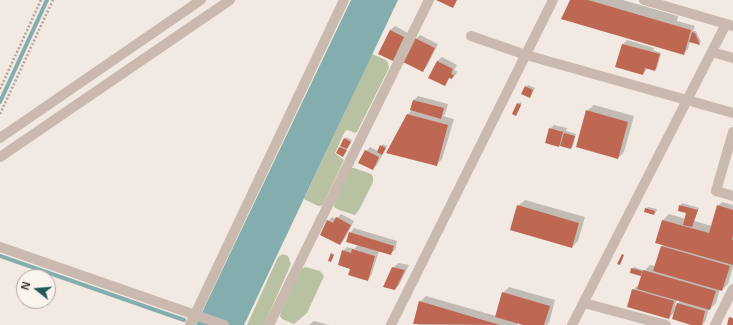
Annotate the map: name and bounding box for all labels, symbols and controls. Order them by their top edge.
north arrow [16,269,56,309]
text: N [19,280,32,291]

